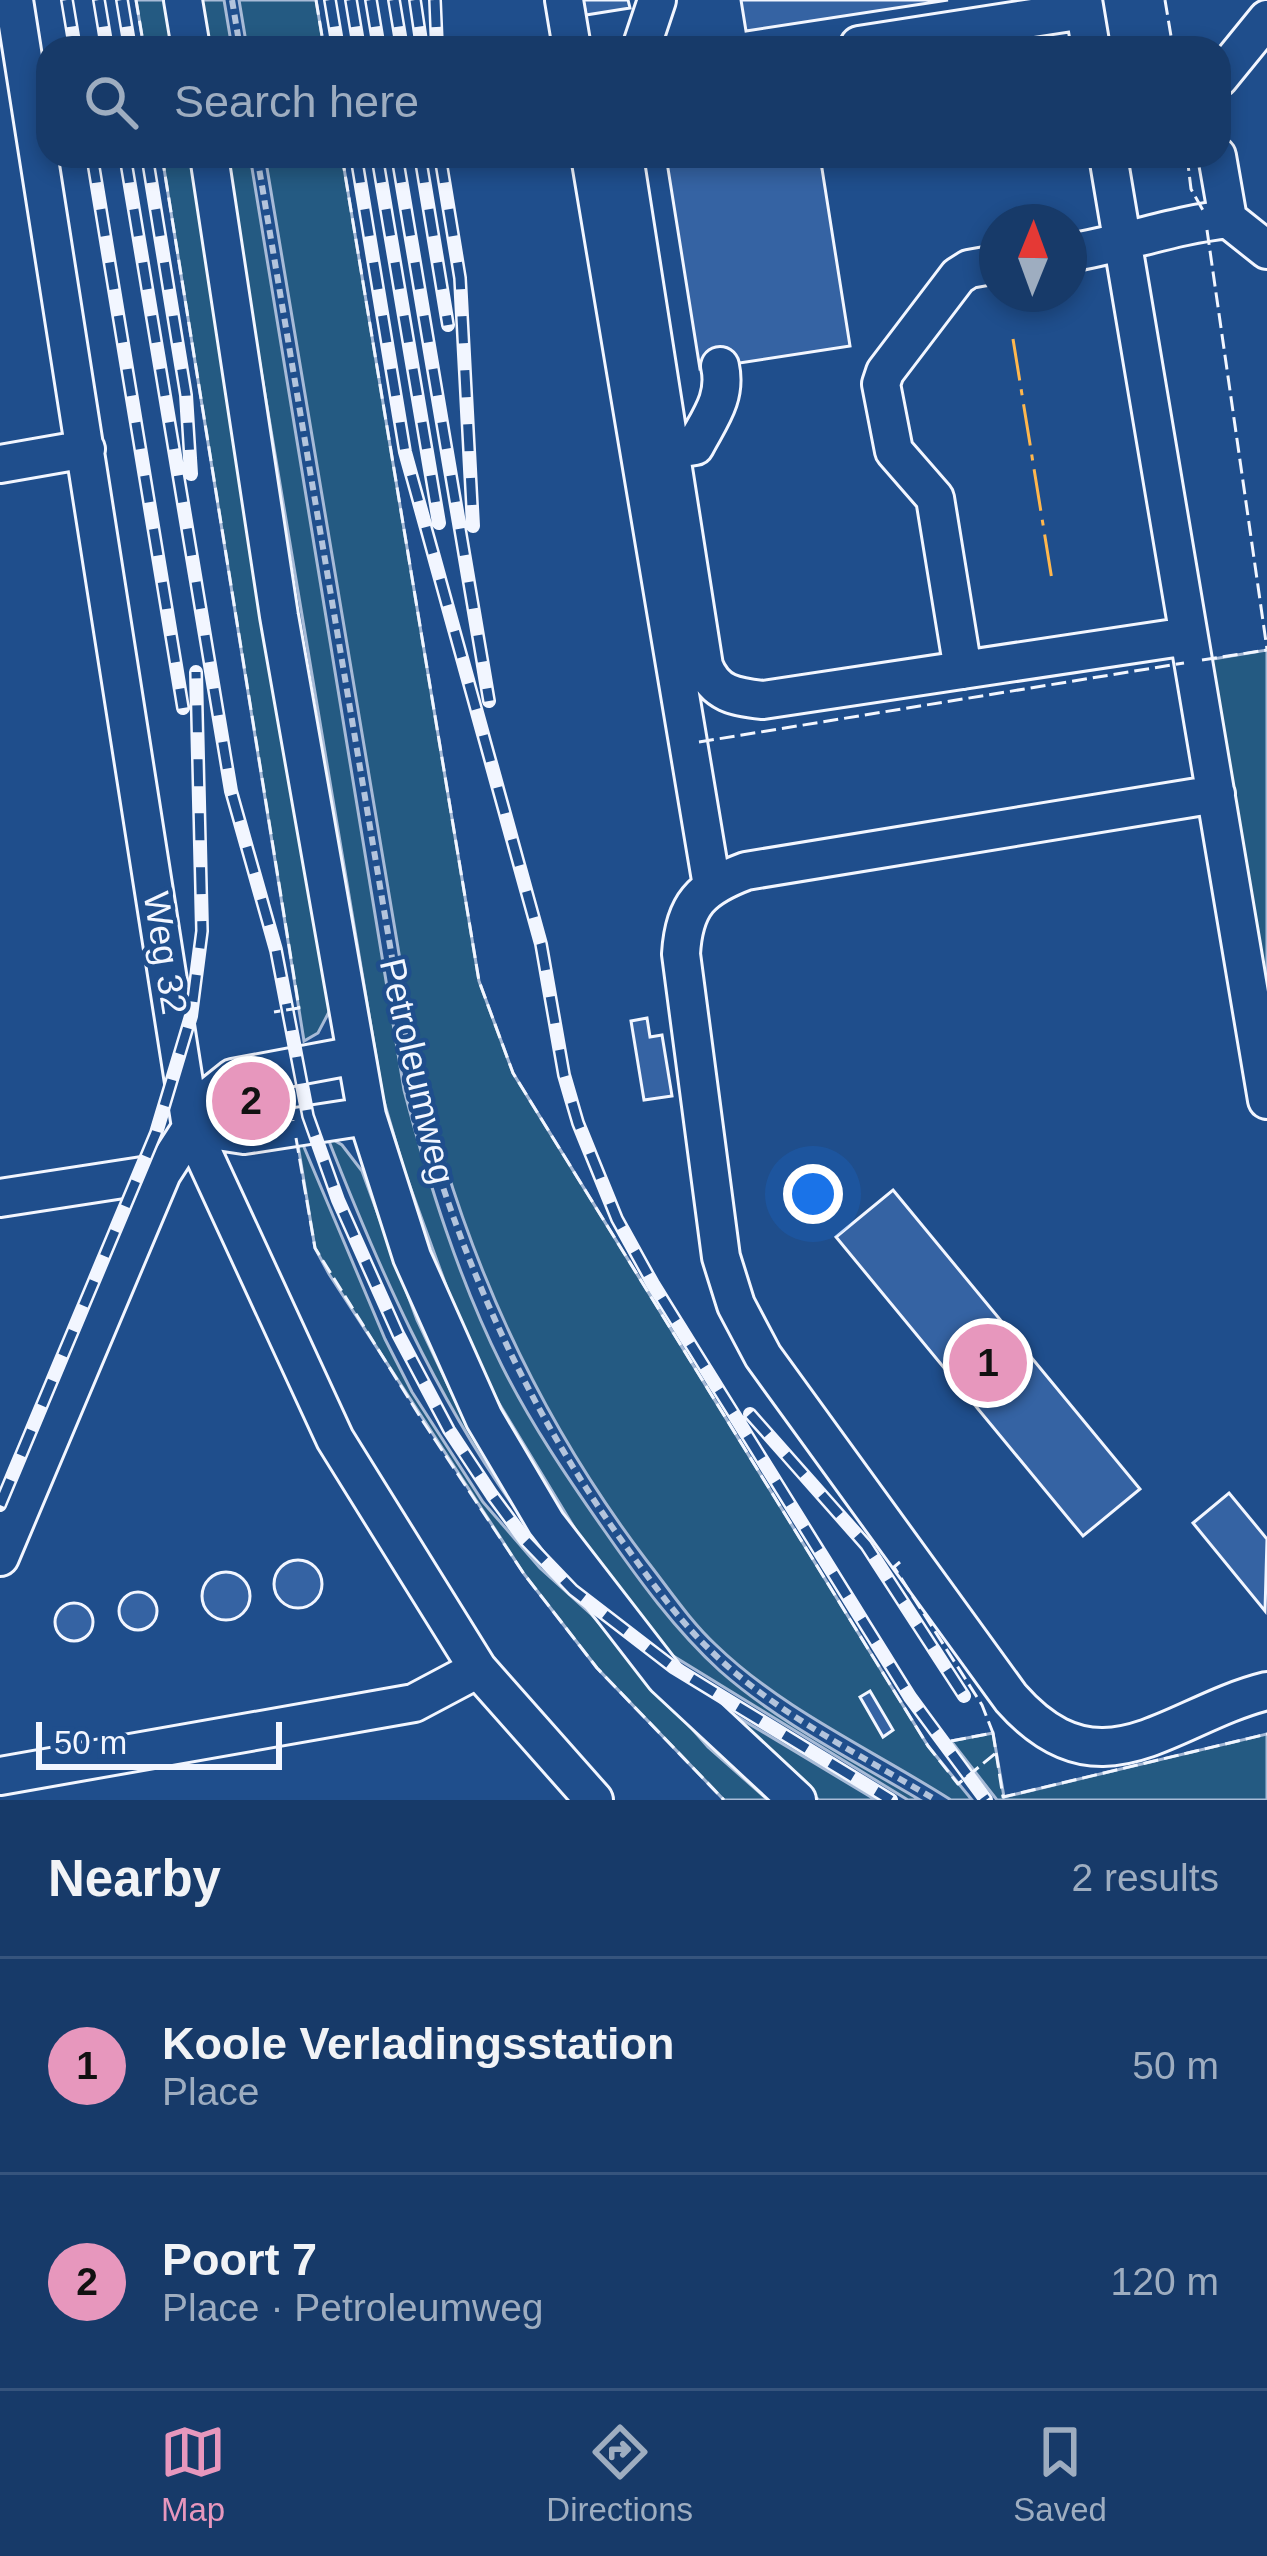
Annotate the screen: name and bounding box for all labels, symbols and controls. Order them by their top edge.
search box [36,36,1231,168]
icon: search [78,69,144,135]
text: Search here [174,76,419,127]
north arrow [979,204,1087,312]
street label: Weg 32 [136,889,195,1017]
street label: Petroleumweg [372,954,463,1188]
pin: 2 [212,1056,290,1146]
your location [783,1164,843,1224]
pin: 1 [949,1318,1027,1408]
scale bar [36,1716,282,1769]
text: 50 m [54,1724,127,1761]
text: Nearby [48,1850,221,1907]
text: 2 results [1072,1856,1219,1899]
text: Koole Verladingsstation [162,2018,675,2069]
text: 1 [76,2044,98,2087]
text: 50 m [1132,2044,1219,2087]
text: Place [162,2070,260,2113]
text: Poort 7 [162,2234,317,2285]
text: 2 [76,2260,98,2303]
text: 120 m [1111,2260,1219,2303]
text: Place · Petroleumweg [162,2286,544,2329]
tab: Map [160,2419,226,2529]
tab: Directions [546,2419,693,2529]
tab: Saved [1013,2419,1107,2529]

